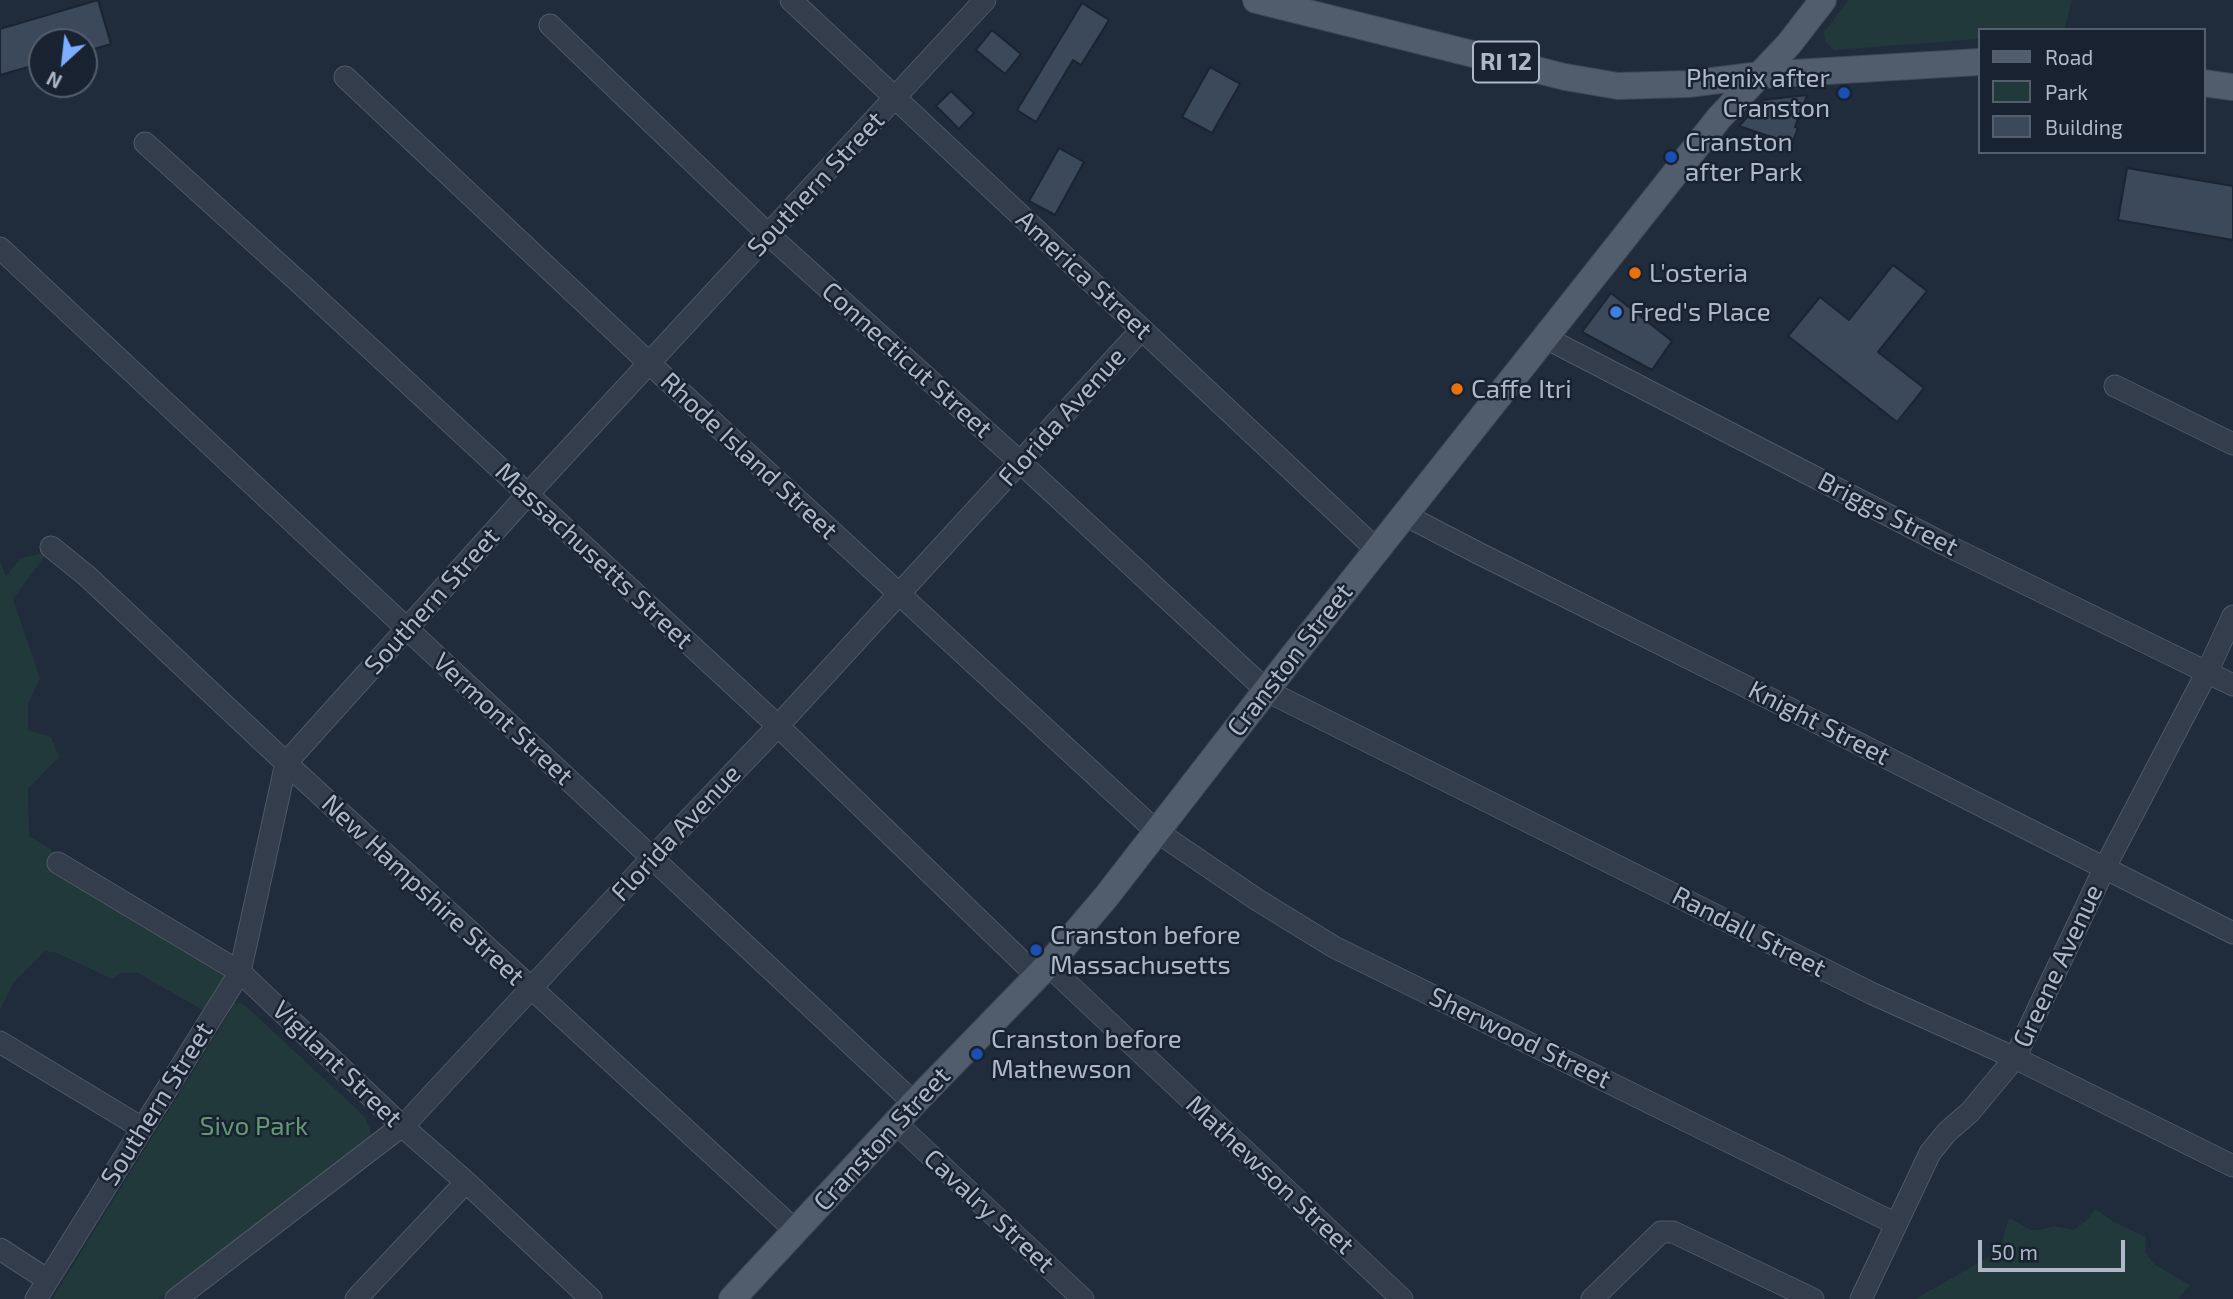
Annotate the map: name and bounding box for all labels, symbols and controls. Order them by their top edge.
north arrow [28,28,98,98]
legend [1978,28,2205,154]
road number: RI 12 [1473,42,1539,82]
text: Road [2045,44,2093,69]
place label: Phenix after Cranston [1686,62,1830,124]
text: N [43,67,65,94]
text: Park [2045,79,2088,104]
marker: Phenix after Cranston [1836,85,1852,101]
street label: Southern Street [741,105,891,263]
text: Building [2045,114,2123,139]
place label: Cranston after Park [1685,126,1802,188]
marker: Cranston after Park [1663,149,1679,165]
street label: America Street [1009,204,1159,346]
place label: L'osteria [1649,257,1748,289]
marker: L'osteria [1627,265,1643,281]
street label: Connecticut Street [815,275,999,445]
place label: Fred's Place [1630,296,1771,328]
marker: Fred's Place [1608,304,1624,320]
street label: Florida Avenue [992,341,1132,493]
street label: Rhode Island Street [654,366,844,546]
place label: Caffe Itri [1471,373,1572,405]
marker: Caffe Itri [1449,381,1465,397]
street label: Massachusetts Street [489,456,699,656]
street label: Briggs Street [1813,465,1963,563]
street label: Southern Street [358,521,506,681]
street label: Cranston Street [1221,577,1359,743]
street label: Vermont Street [427,646,579,792]
street label: Knight Street [1743,674,1895,772]
street label: Florida Avenue [605,758,747,908]
street label: New Hampshire Street [315,788,531,992]
street label: Randall Street [1667,880,1831,984]
street label: Greene Avenue [2007,880,2109,1052]
place label: Cranston before Massachusetts [1050,919,1241,981]
marker: Cranston before Massachusetts [1028,942,1044,958]
street label: Sherwood Street [1424,981,1616,1095]
street label: Vigilant Street [266,994,408,1134]
street label: Southern Street [94,1017,220,1191]
place label: Cranston before Mathewson [991,1023,1182,1084]
marker: Cranston before Mathewson [969,1046,985,1062]
street label: Cranston Street [807,1060,957,1218]
street label: Mathewson Street [1179,1089,1361,1261]
park label: Sivo Park [200,1110,308,1142]
street label: Cavalry Street [917,1143,1061,1279]
scale bar [1981,1226,2128,1270]
text: 50 m [1991,1239,2038,1264]

